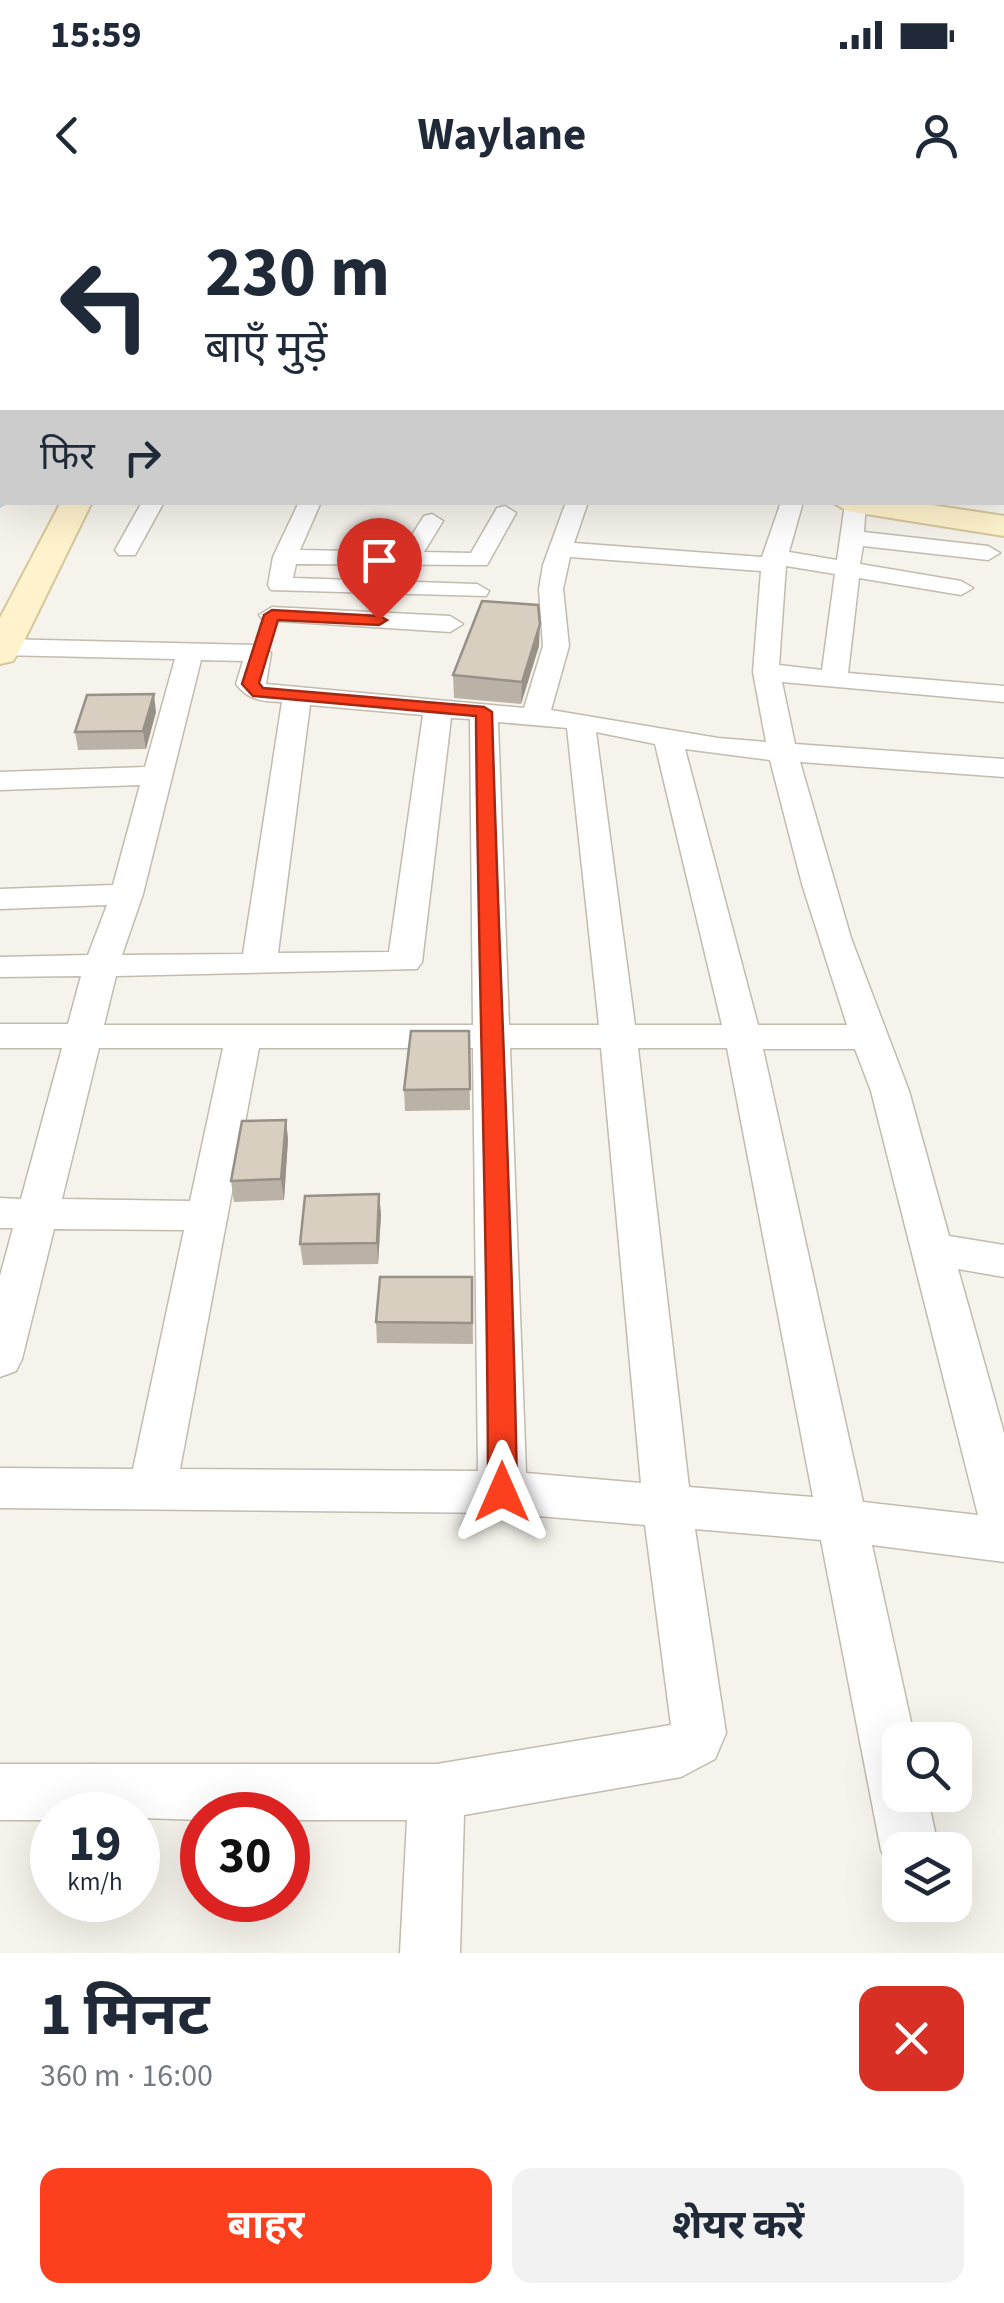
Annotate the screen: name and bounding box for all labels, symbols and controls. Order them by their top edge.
text: 15:59 [50,8,142,62]
text: Waylane [418,103,586,167]
icon: back [40,108,95,163]
icon: person [909,108,964,163]
text: 230 m [205,223,390,323]
icon: left [40,240,170,370]
text: बाएँ मुड़ें [205,316,327,380]
text: फिर [40,430,95,484]
icon: right [115,430,170,485]
pin [337,518,422,621]
icon: arrive [352,533,407,588]
position arrow [450,1440,554,1544]
map controls [882,1722,972,1922]
button: search [882,1722,972,1812]
speed limit sign: 30 [180,1792,310,1922]
text: 19 [69,1809,121,1880]
button: layers [882,1832,972,1922]
text: km/h [67,1864,123,1900]
text: 1 मिनट [40,1973,210,2058]
button: close [859,1986,964,2091]
text: 360 m · 16:00 [40,2053,213,2099]
button: बाहर [40,2168,492,2283]
button: शेयर करें [512,2168,964,2283]

